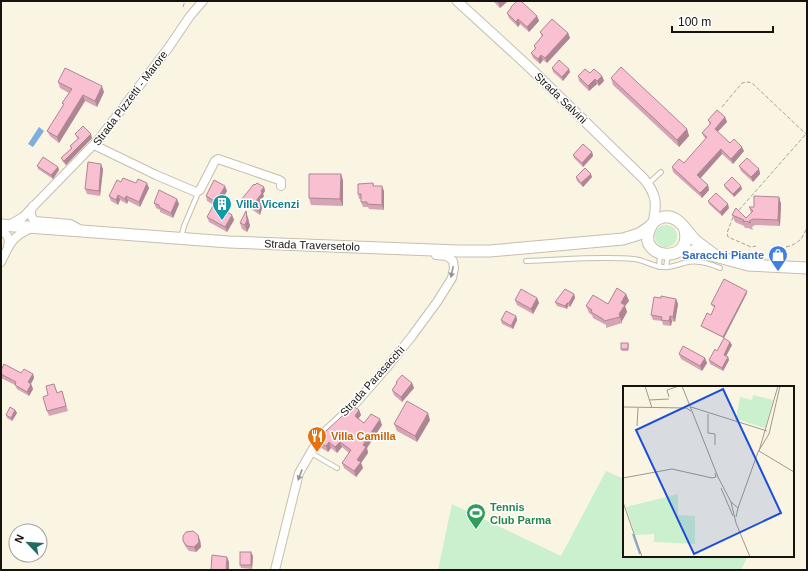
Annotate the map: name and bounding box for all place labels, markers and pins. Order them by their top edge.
building icon: Villa Vicenzi [211,193,233,221]
place label: Villa Vicenzi [236,198,299,210]
shop icon: Saracchi Piante [767,244,789,272]
place label: Saracchi Piante [682,249,764,261]
restaurant icon: Villa Camilla [306,425,328,453]
place label: Villa Camilla [331,430,396,442]
place label: Tennis Club Parma [490,501,552,526]
sports icon: Tennis Club Parma [465,502,487,530]

